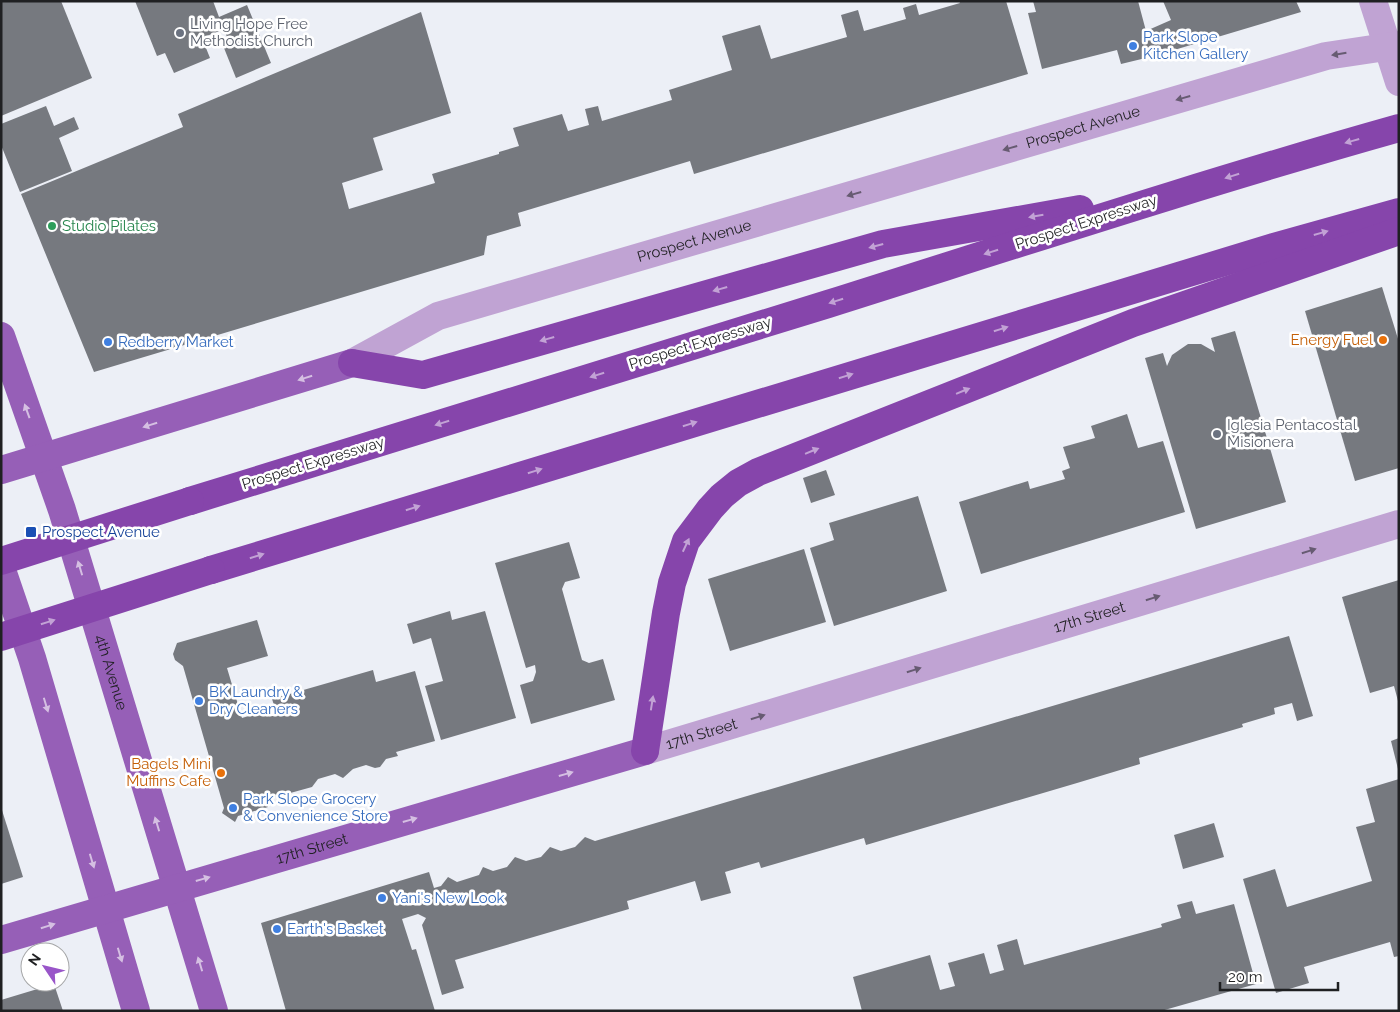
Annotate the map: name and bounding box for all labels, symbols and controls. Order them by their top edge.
place label: Living Hope Free Methodist Church [190,15,313,50]
marker: Living Hope Free Methodist Church [174,27,186,39]
place label: Park Slope Kitchen Gallery [1143,28,1248,63]
marker: Park Slope Kitchen Gallery [1127,40,1139,52]
one-way arrow [1331,50,1347,58]
one-way arrow [1175,94,1190,102]
street label: Prospect Avenue [1024,102,1142,152]
one-way arrow [1344,138,1359,146]
one-way arrow [1003,145,1018,153]
one-way arrow [1224,172,1239,180]
one-way arrow [847,191,862,199]
street label: Prospect Expressway [1013,191,1159,253]
one-way arrow [1028,213,1044,221]
street label: Prospect Avenue [635,216,754,266]
place label: Studio Pilates [62,217,156,235]
marker: Studio Pilates [46,220,58,232]
one-way arrow [1314,229,1329,237]
one-way arrow [869,242,884,250]
one-way arrow [983,249,998,256]
one-way arrow [712,286,727,294]
one-way arrow [828,298,843,306]
street label: Prospect Expressway [627,313,773,373]
one-way arrow [994,325,1009,333]
place label: Energy Fuel [1290,331,1374,349]
place label: Redberry Market [118,333,234,351]
marker: Energy Fuel [1377,334,1389,346]
marker: Redberry Market [102,336,114,348]
one-way arrow [539,336,554,344]
one-way arrow [589,372,604,380]
one-way arrow [838,372,853,380]
one-way arrow [297,374,312,382]
one-way arrow [956,387,971,395]
one-way arrow [23,404,30,419]
place label: Iglesia Pentacostal Misionera [1227,416,1358,451]
one-way arrow [683,419,698,427]
one-way arrow [434,420,449,427]
one-way arrow [142,421,157,429]
marker: Iglesia Pentacostal Misionera [1211,428,1223,440]
street label: Prospect Expressway [240,433,386,493]
one-way arrow [805,447,820,455]
one-way arrow [527,466,542,474]
one-way arrow [405,504,420,511]
place label: Prospect Avenue [42,523,160,541]
marker: Prospect Avenue [24,525,38,539]
one-way arrow [682,538,690,552]
one-way arrow [1302,547,1317,555]
one-way arrow [250,552,265,559]
one-way arrow [75,560,83,575]
one-way arrow [1146,594,1161,602]
street label: 17th Street [1051,598,1127,636]
one-way arrow [40,618,55,625]
street label: 4th Avenue [91,632,131,712]
one-way arrow [907,666,922,674]
place label: BK Laundry & Dry Cleaners [209,683,303,718]
marker: BK Laundry & Dry Cleaners [193,695,205,707]
one-way arrow [649,695,657,711]
one-way arrow [42,698,50,713]
one-way arrow [751,713,766,721]
street label: 17th Street [664,715,739,753]
place label: Bagels Mini Muffins Cafe [126,755,211,790]
marker: Bagels Mini Muffins Cafe [215,767,227,779]
one-way arrow [558,770,573,778]
place label: Park Slope Grocery & Convenience Store [243,790,388,825]
marker: Park Slope Grocery & Convenience Store [227,802,239,814]
one-way arrow [402,815,417,823]
one-way arrow [153,816,161,831]
street label: 17th Street [274,830,350,868]
one-way arrow [88,854,96,869]
one-way arrow [196,875,211,883]
place label: Yani's New Look [392,889,505,907]
marker: Yani's New Look [376,892,388,904]
place label: Earth's Basket [287,920,384,938]
one-way arrow [41,921,56,929]
marker: Earth's Basket [271,923,283,935]
north arrow [20,942,70,992]
one-way arrow [116,948,124,963]
text: N [25,951,44,969]
one-way arrow [196,956,204,971]
scale bar [1220,960,1338,992]
text: 20 m [1228,968,1263,986]

